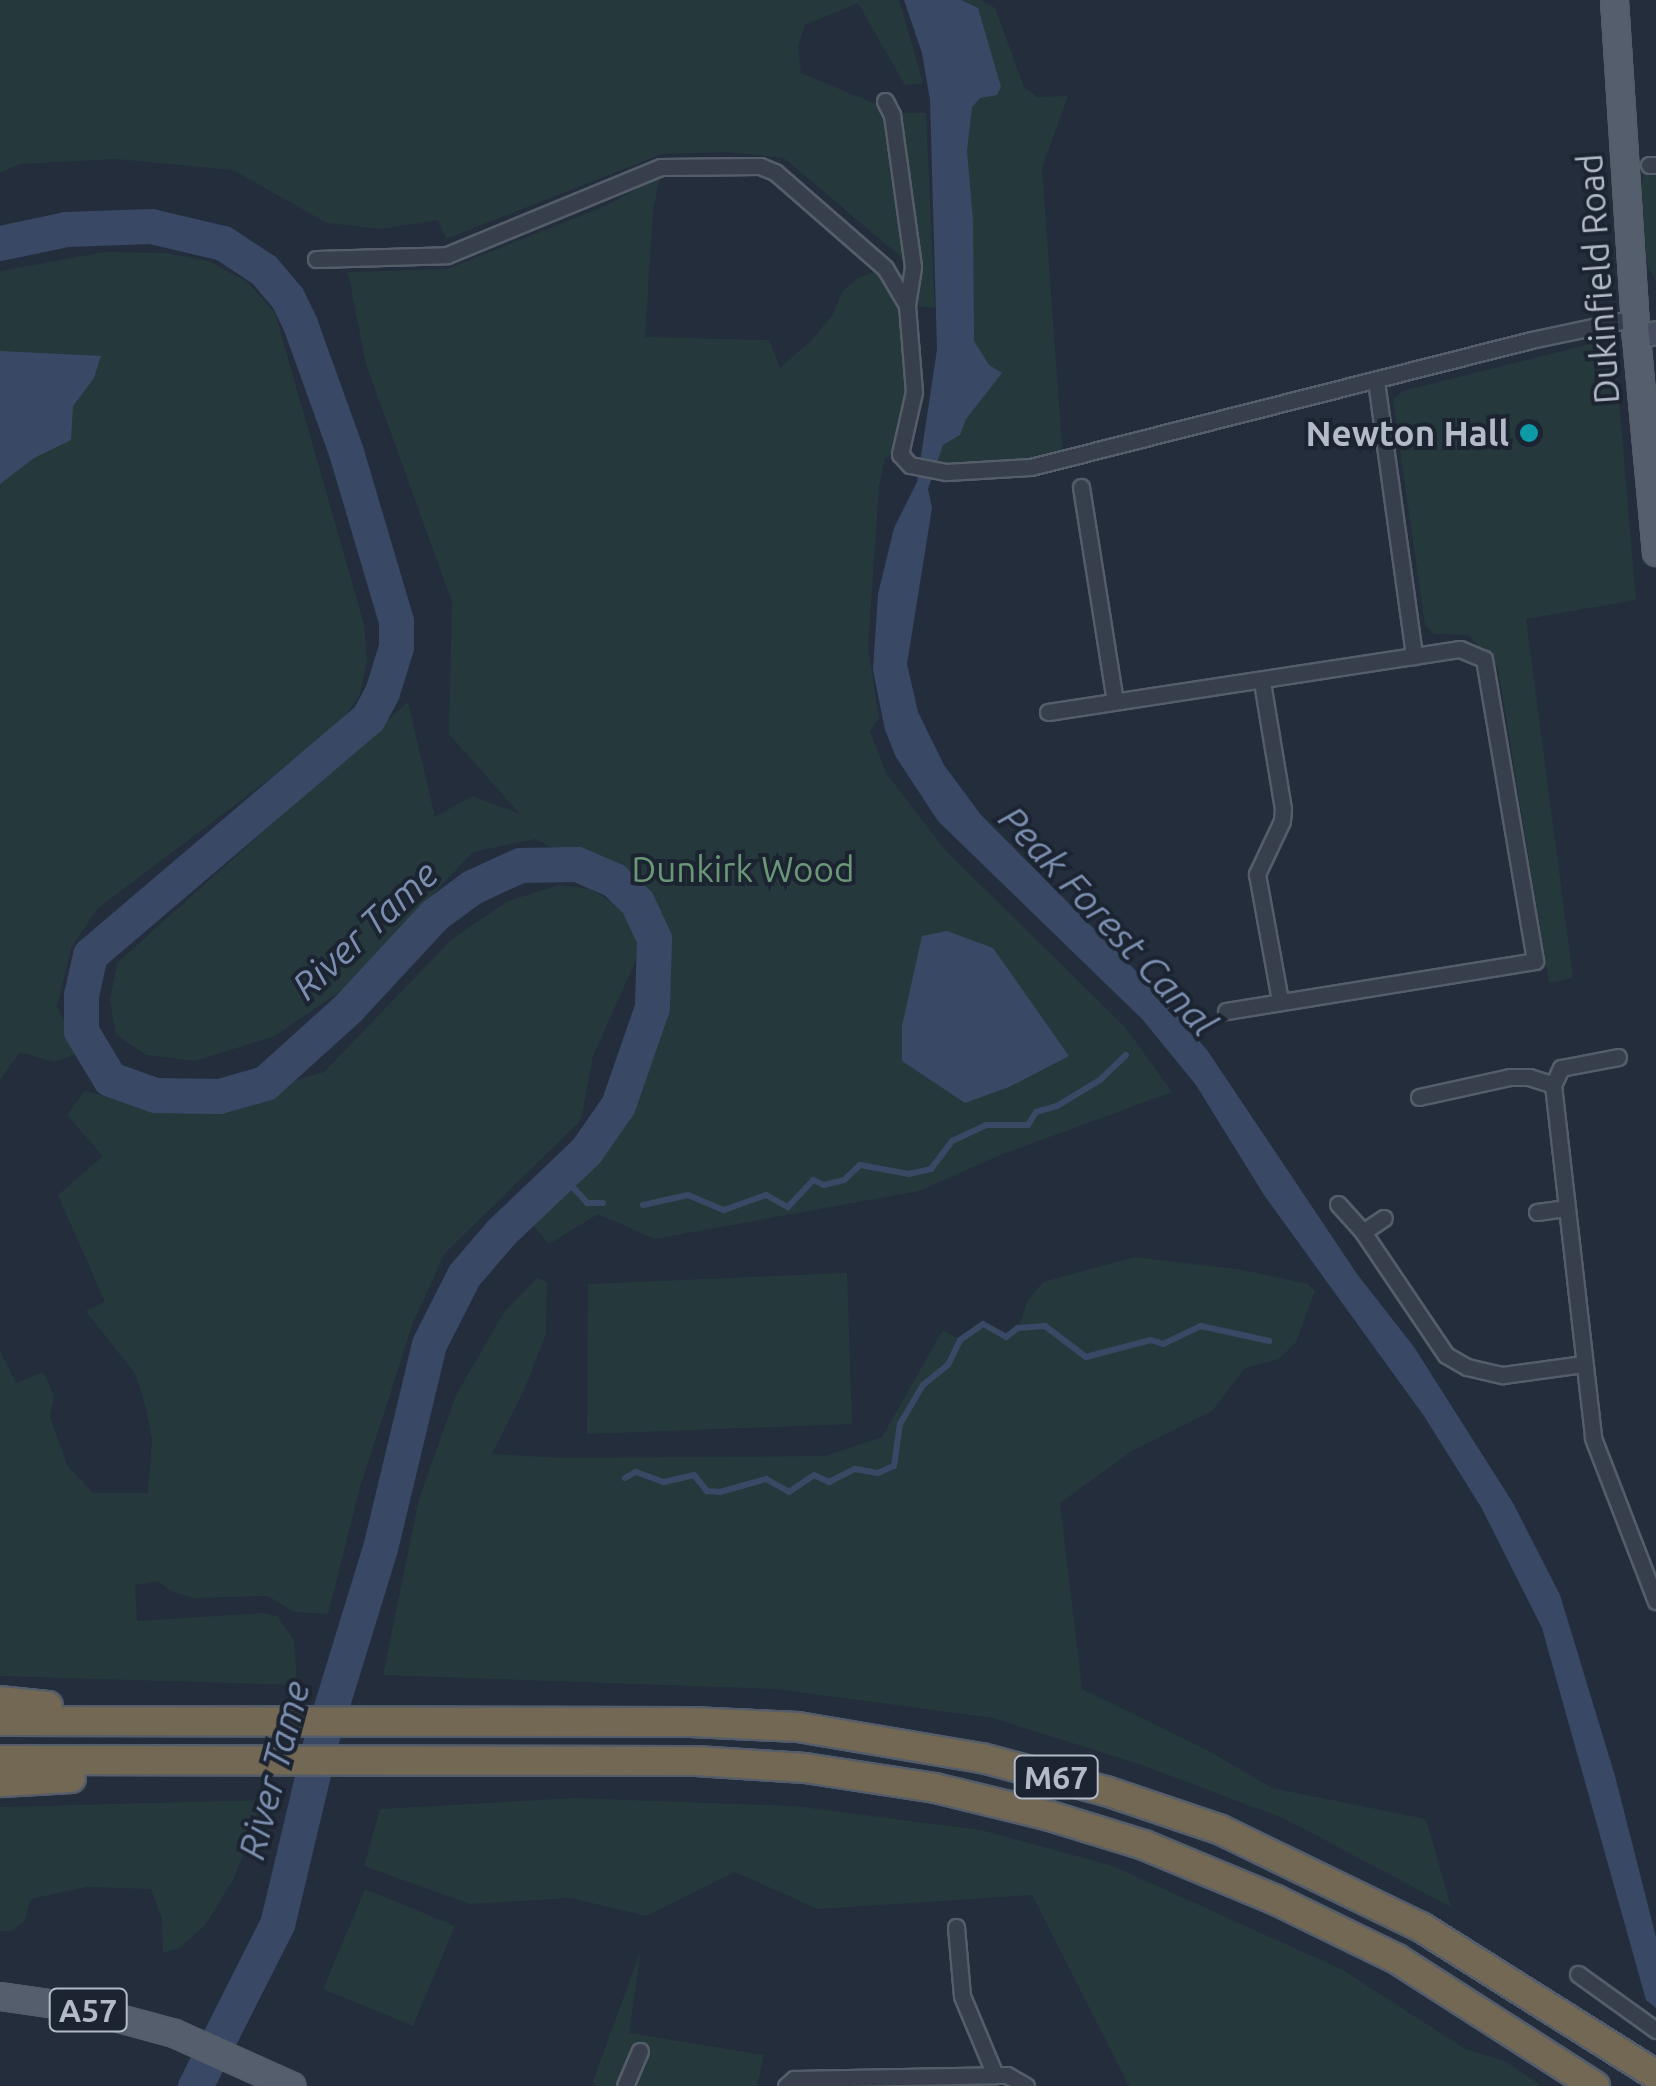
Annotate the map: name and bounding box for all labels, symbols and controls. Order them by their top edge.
street label: Dukinfield Road [1568,153,1628,405]
place label: Newton Hall [1305,412,1509,454]
marker: Newton Hall [1518,422,1540,444]
water label: Peak Forest Canal [989,796,1227,1046]
park label: Dunkirk Wood [631,848,855,890]
water label: River Tame [283,851,447,1009]
water label: River Tame [228,1676,320,1864]
road number: M67 [1014,1750,1098,1804]
road number: A57 [48,1983,128,2037]

